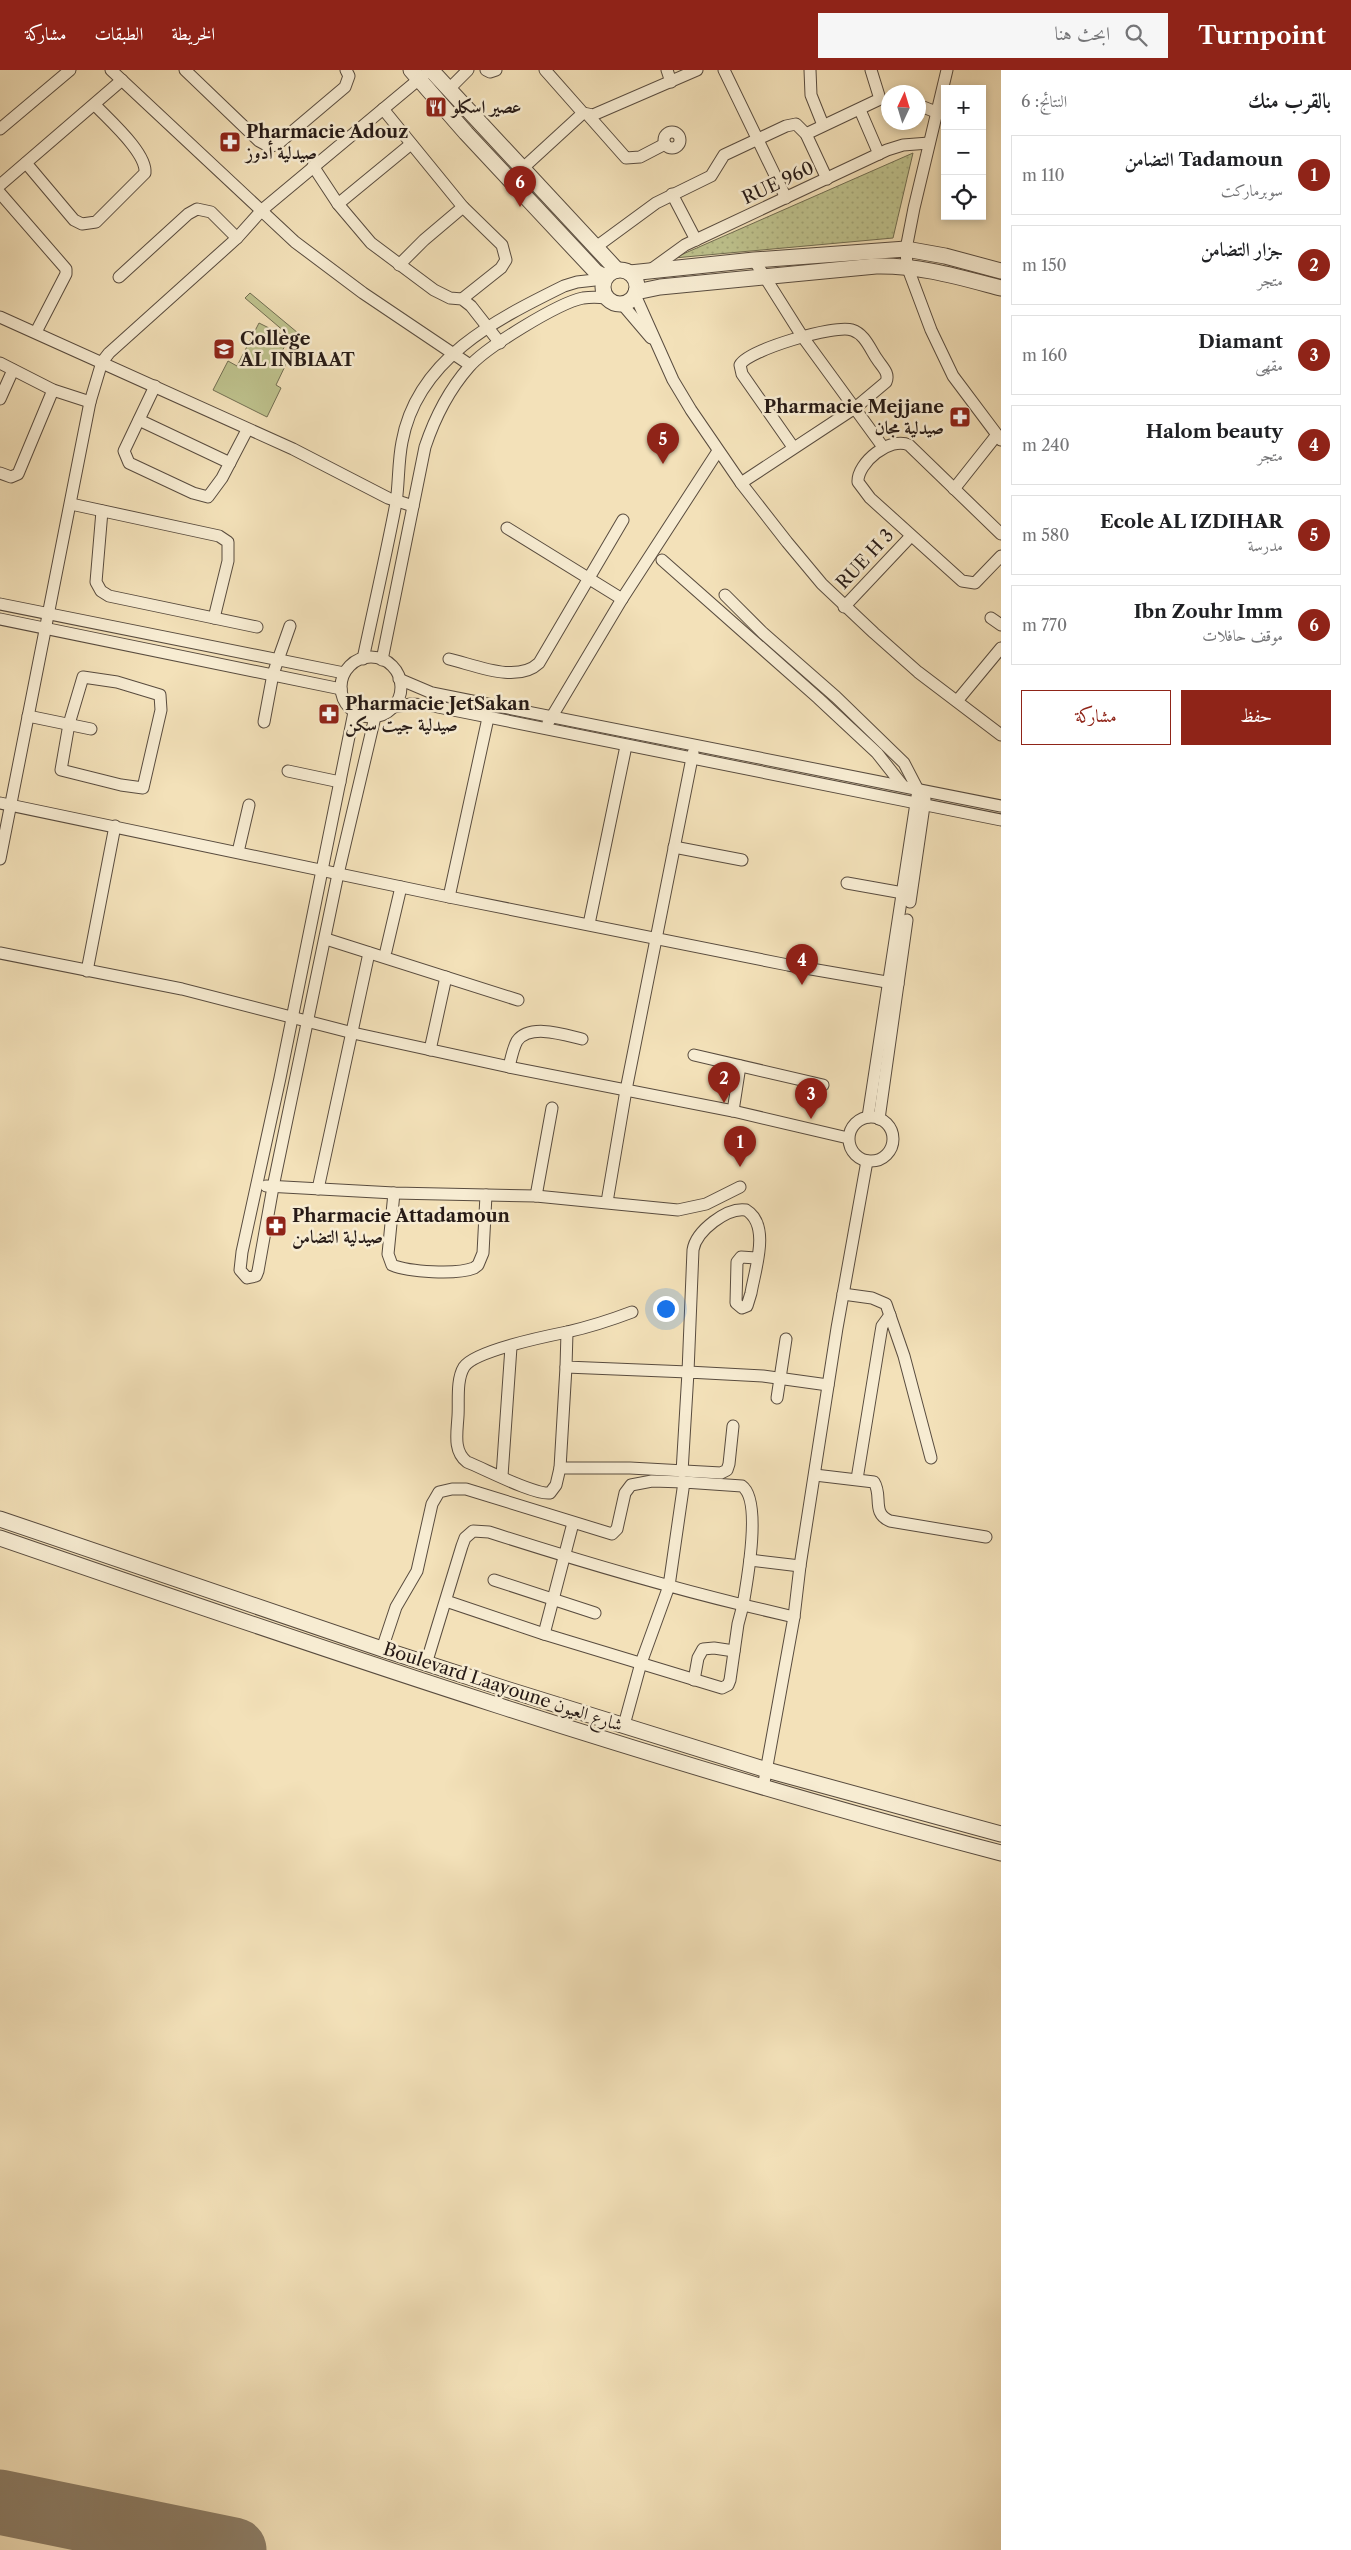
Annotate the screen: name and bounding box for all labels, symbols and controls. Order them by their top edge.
search box [818,13,1168,58]
icon: search [1122,21,1150,49]
text: Turnpoint [1198,21,1326,50]
text: ابحث هنا [1054,22,1110,45]
text: مشاركة [25,23,66,45]
text: الطبقات [94,23,143,45]
text: الخريطة [171,23,215,45]
north arrow [881,85,926,130]
map controls [941,85,986,220]
button: + [941,85,986,130]
text: بالقرب منك [1248,88,1331,113]
text: النتائج: 6 [1021,91,1067,111]
restaurant icon: عصير اسكلو [424,95,448,119]
place label: عصير اسكلو [450,96,521,118]
place label: Pharmacie Adouz صيدلية أدوز [244,121,408,164]
pharmacy icon: Pharmacie Adouz صيدلية أدوز [218,130,242,154]
button: − [941,130,986,175]
text: Tadamoun التضامن [1125,148,1283,171]
street label: RUE 960 [739,157,817,209]
text: 110 m [1022,165,1065,185]
text: 1 [1310,165,1318,185]
pin: 6 [504,166,536,207]
button: locate [941,175,986,220]
text: سوبرماركت [1221,180,1283,200]
text: جزار التضامن [1201,238,1283,261]
text: 150 m [1022,255,1067,275]
text: 2 [1309,255,1319,275]
text: متجر [1258,270,1283,290]
place label: Collège AL INBIAAT [239,328,355,371]
text: Diamant [1198,330,1283,353]
school or university icon: Collège AL INBIAAT [212,337,236,361]
text: 160 m [1022,345,1067,365]
text: 3 [1309,345,1319,365]
text: مقهى [1255,355,1283,375]
place label: Pharmacie Mejjane صيدلية مجان [764,396,944,439]
pharmacy icon: Pharmacie Mejjane صيدلية مجان [948,405,972,429]
text: Halom beauty [1146,420,1283,443]
pin: 5 [647,423,679,464]
text: 240 m [1022,435,1070,455]
text: 4 [1309,435,1319,455]
text: متجر [1258,445,1283,465]
text: Ecole AL IZDIHAR [1100,510,1283,533]
street label: RUE H 3 [832,524,898,594]
text: 580 m [1022,525,1069,545]
text: 5 [1310,525,1318,545]
text: مدرسة [1248,535,1283,555]
text: Ibn Zouhr Imm [1134,600,1283,623]
text: 770 m [1022,615,1067,635]
text: 6 [1309,615,1319,635]
text: موقف حافلات [1202,625,1283,645]
button: مشاركة [1021,690,1171,745]
button: حفظ [1181,690,1331,745]
place label: Pharmacie JetSakan صيدلية جيت سكن [345,693,531,737]
pharmacy icon: Pharmacie JetSakan صيدلية جيت سكن [317,702,341,726]
pin: 4 [786,944,818,985]
pin: 2 [708,1062,740,1103]
pin: 3 [795,1078,827,1119]
pin: 1 [724,1126,756,1167]
place label: Pharmacie Attadamoun صيدلية التضامن [292,1205,511,1249]
pharmacy icon: Pharmacie Attadamoun صيدلية التضامن [264,1214,288,1238]
your location [653,1296,679,1322]
street label: Boulevard Laayoune شارع العيون [379,1638,625,1740]

